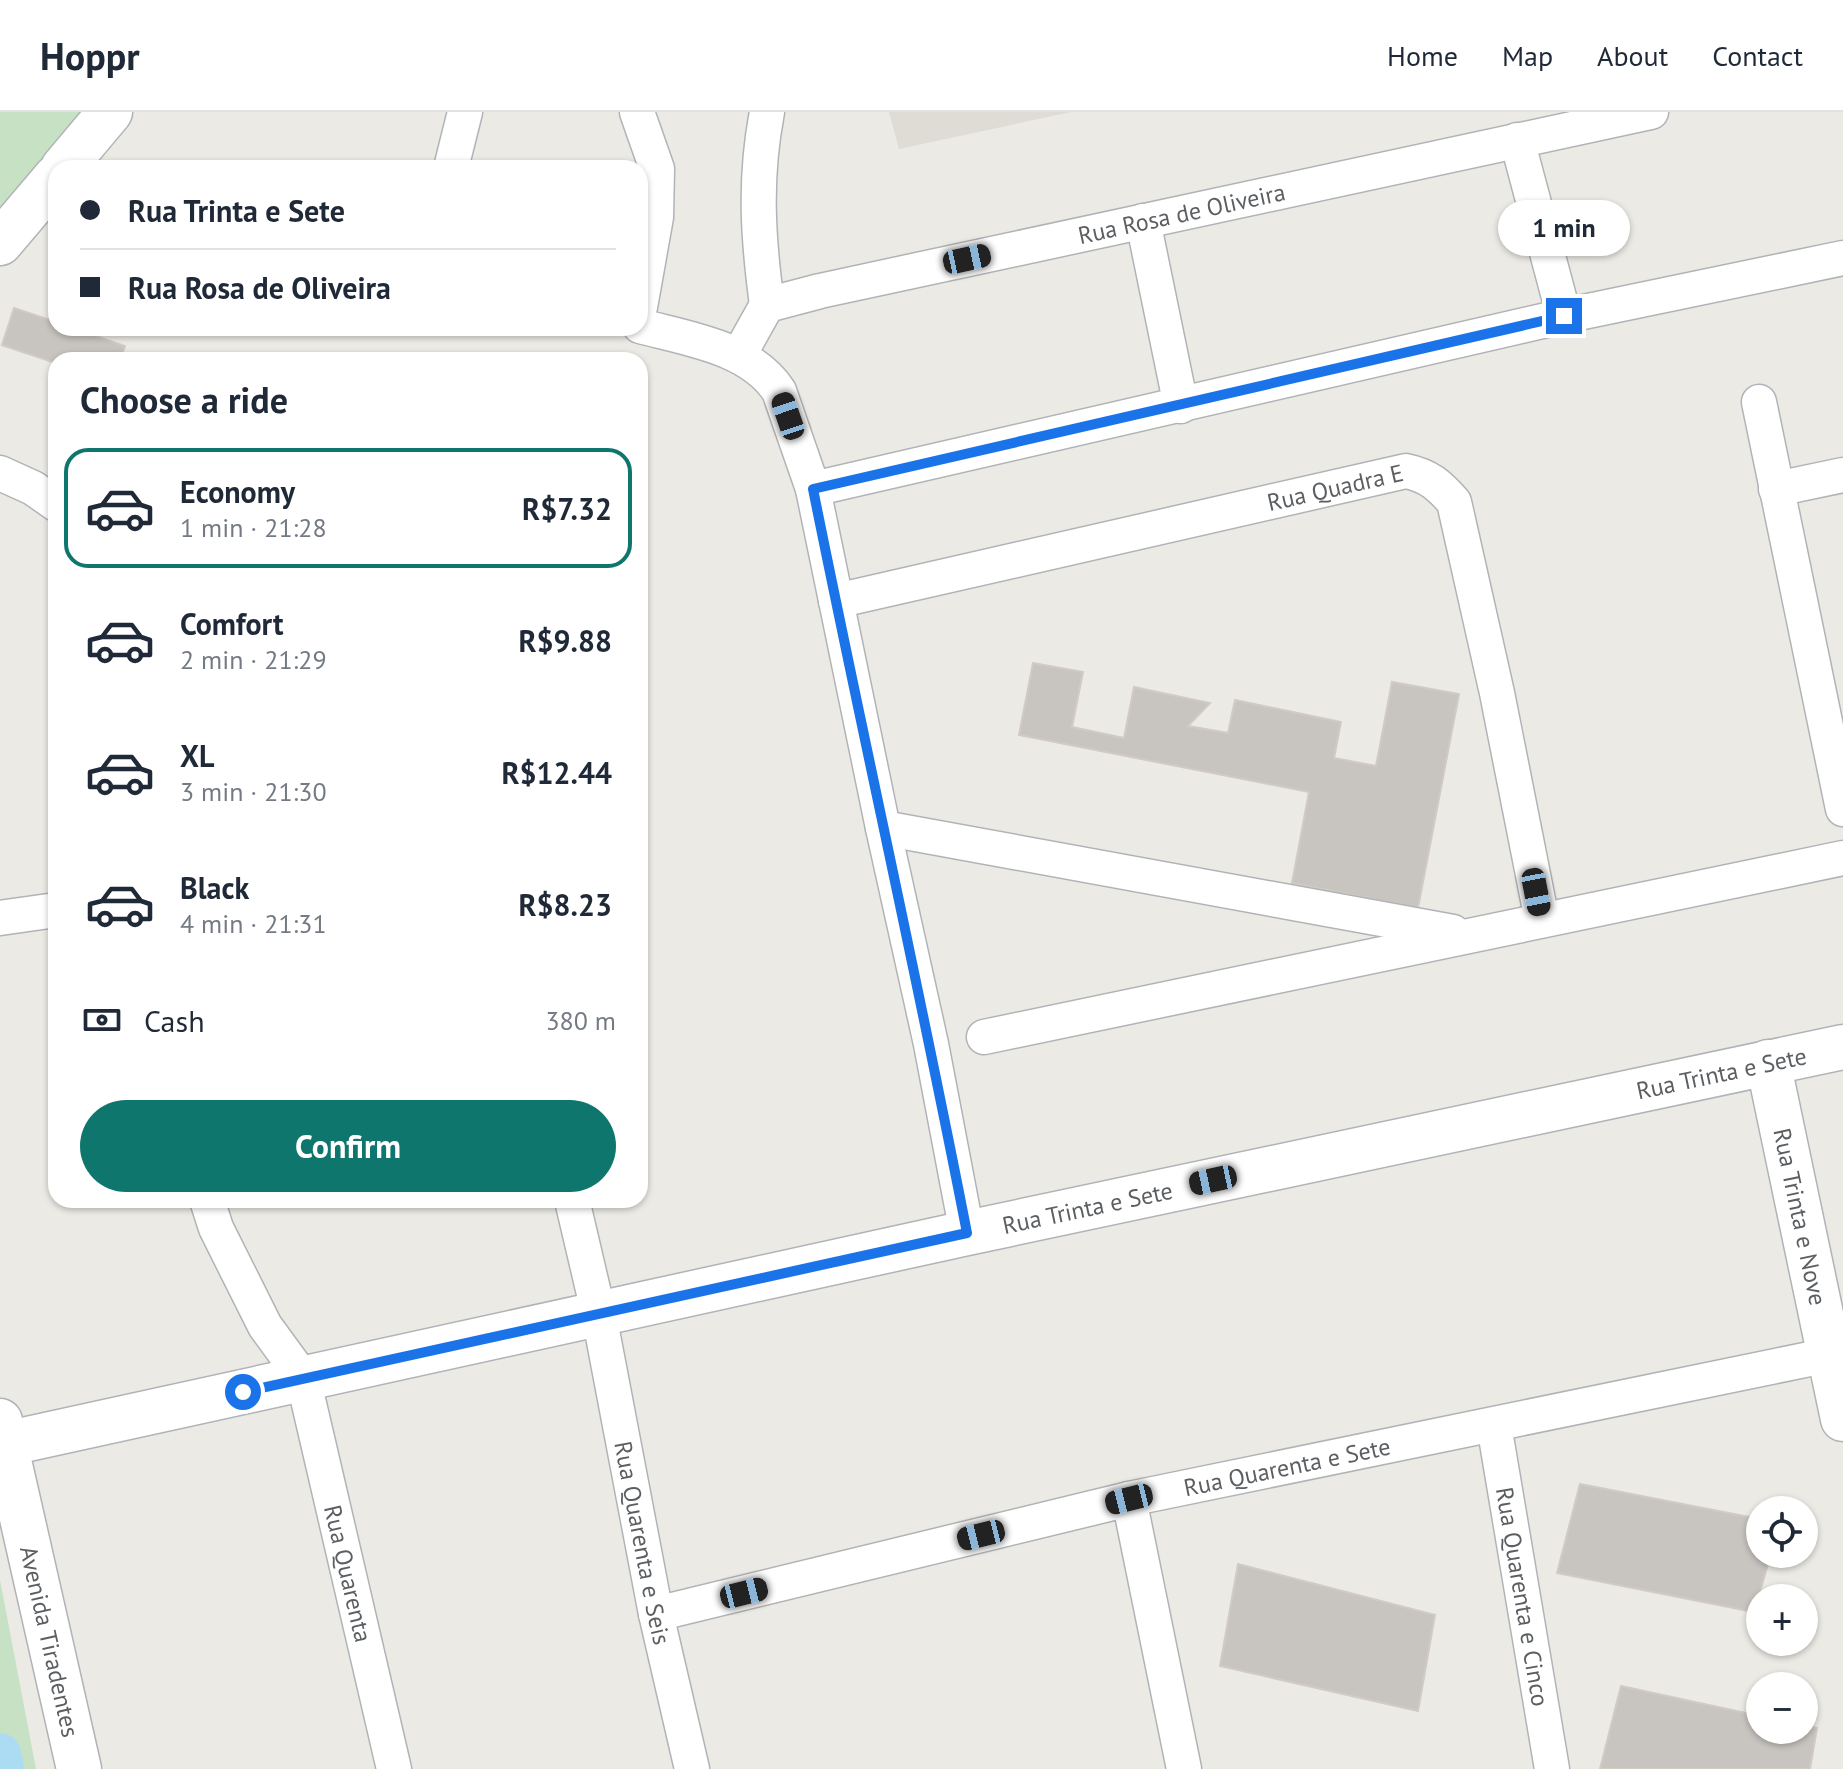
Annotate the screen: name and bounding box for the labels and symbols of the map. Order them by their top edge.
street label: Rua Rosa de Oliveira [1075,176,1288,251]
callout: 1 min [1498,200,1630,256]
car [941,242,993,276]
route end [1546,298,1582,334]
car [769,389,807,443]
street label: Rua Quadra E [1264,457,1406,518]
car [1520,866,1552,918]
street label: Rua Trinta e Sete [1633,1040,1809,1106]
street label: Rua Trinta e Nove [1767,1125,1834,1308]
car [1187,1163,1239,1197]
street label: Rua Trinta e Sete [999,1174,1175,1241]
route start [225,1374,261,1410]
street label: Rua Quarenta e Sete [1181,1430,1393,1503]
street label: Rua Quarenta e Seis [608,1438,678,1648]
car [1103,1482,1155,1516]
street label: Rua Quarenta e Cinco [1489,1485,1557,1708]
street label: Rua Quarenta [317,1502,379,1645]
car [955,1518,1007,1552]
street label: Avenida Tiradentes [13,1543,87,1740]
car [718,1576,770,1610]

